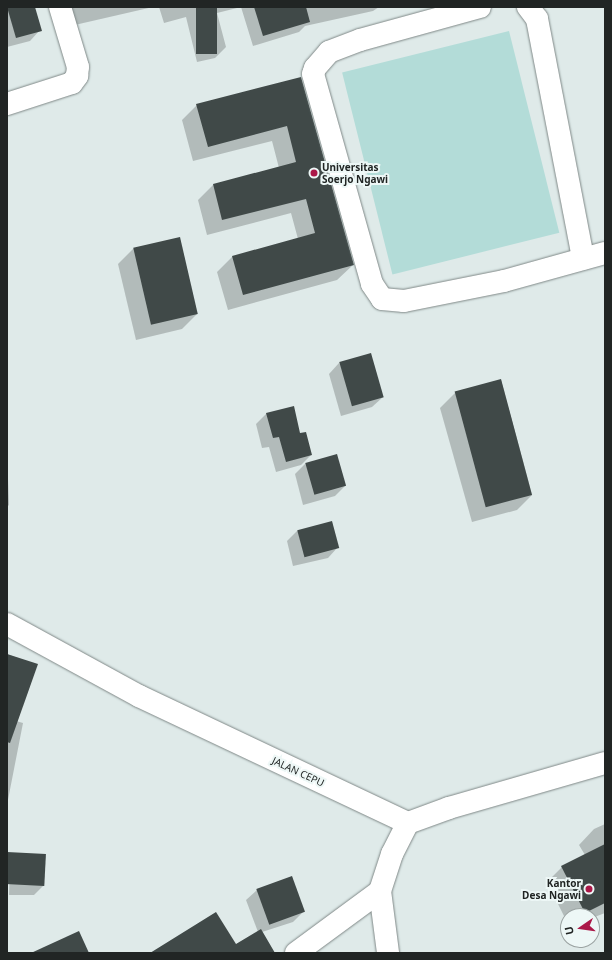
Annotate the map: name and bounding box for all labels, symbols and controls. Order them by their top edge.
place label: Universitas Soerjo Ngawi [322,161,388,184]
marker: Universitas Soerjo Ngawi [309,168,319,178]
street label: JALAN CEPU [270,755,326,789]
place label: Kantor Desa Ngawi [522,877,581,900]
marker: Kantor Desa Ngawi [584,884,594,894]
north arrow [560,908,600,948]
text: U [561,925,577,936]

